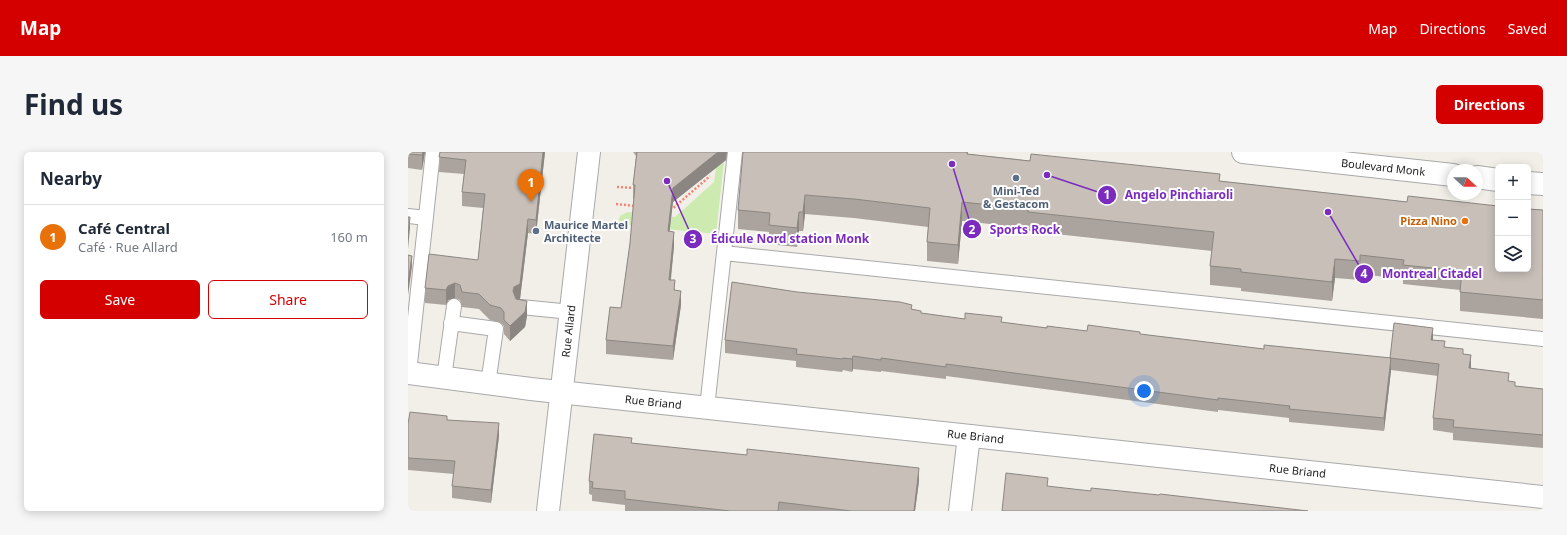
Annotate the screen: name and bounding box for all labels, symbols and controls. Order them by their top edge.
text: Map [20,15,61,41]
text: Map [1368,19,1397,38]
text: Directions [1419,19,1486,38]
text: Saved [1508,19,1547,38]
text: Find us [24,85,123,123]
button: Directions [1436,85,1543,124]
street label: Boulevard Monk [1340,155,1426,179]
north arrow [1447,164,1483,200]
map controls [1495,164,1531,272]
button: + [1495,164,1531,200]
text: Nearby [40,167,102,190]
pin: 1 [518,169,544,202]
marker: Mini-Ted & Gestacom [1011,173,1021,183]
place label: Mini-Ted & Gestacom [983,183,1049,211]
callout: Angelo Pinchiaroli [1097,183,1241,207]
text: 1 [1104,186,1110,203]
text: Angelo Pinchiaroli [1125,186,1233,203]
button: − [1495,200,1531,236]
place label: Pizza Nino [1400,213,1457,228]
marker: Pizza Nino [1460,216,1470,226]
place label: Maurice Martel Architecte [544,217,628,245]
callout: Sports Rock [962,217,1068,241]
text: Café Central [78,218,170,238]
text: 2 [969,221,976,238]
text: Sports Rock [990,221,1061,238]
marker: Maurice Martel Architecte [531,226,541,236]
callout: Édicule Nord station Monk [683,227,877,251]
text: 1 [49,228,57,246]
text: 160 m [330,228,368,246]
text: 3 [690,230,697,247]
text: Édicule Nord station Monk [711,230,870,247]
button: layers [1495,236,1531,272]
text: Café · Rue Allard [78,238,178,256]
callout: Montreal Citadel [1354,262,1490,286]
text: 4 [1361,265,1368,282]
text: Montreal Citadel [1382,265,1482,282]
button: Save [40,280,200,319]
button: Share [208,280,368,319]
street label: Rue Allard [558,304,578,358]
your location [1134,381,1154,401]
street label: Rue Briand [624,391,682,412]
street label: Rue Briand [946,425,1005,446]
street label: Rue Briand [1269,460,1327,481]

